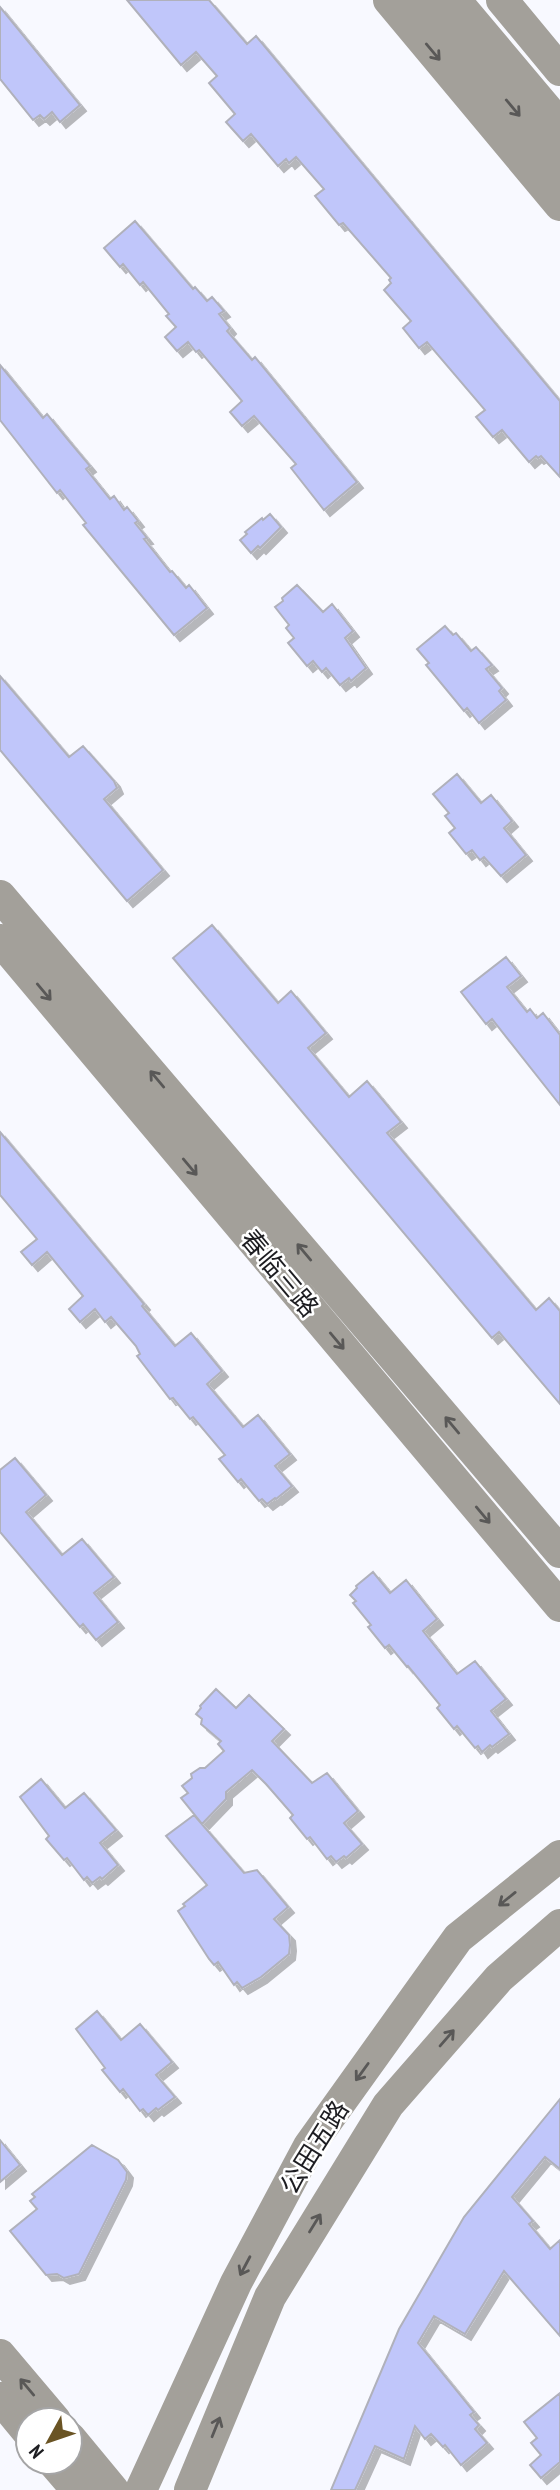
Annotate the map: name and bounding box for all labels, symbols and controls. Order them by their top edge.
one-way arrow [425,43,441,61]
one-way arrow [505,99,521,117]
one-way arrow [36,983,52,1001]
one-way arrow [149,1071,165,1089]
one-way arrow [183,1157,198,1175]
street label: 春临三路 [234,1223,326,1323]
one-way arrow [296,1244,312,1262]
one-way arrow [329,1331,345,1349]
one-way arrow [444,1417,460,1435]
one-way arrow [476,1505,491,1523]
one-way arrow [498,1891,516,1906]
one-way arrow [439,2029,455,2047]
one-way arrow [355,2062,369,2081]
street label: 公田五路 [272,2094,356,2200]
one-way arrow [308,2214,323,2233]
one-way arrow [237,2255,251,2276]
one-way arrow [19,2379,35,2397]
north arrow [14,2406,84,2476]
one-way arrow [210,2417,223,2438]
text: N [23,2440,48,2464]

